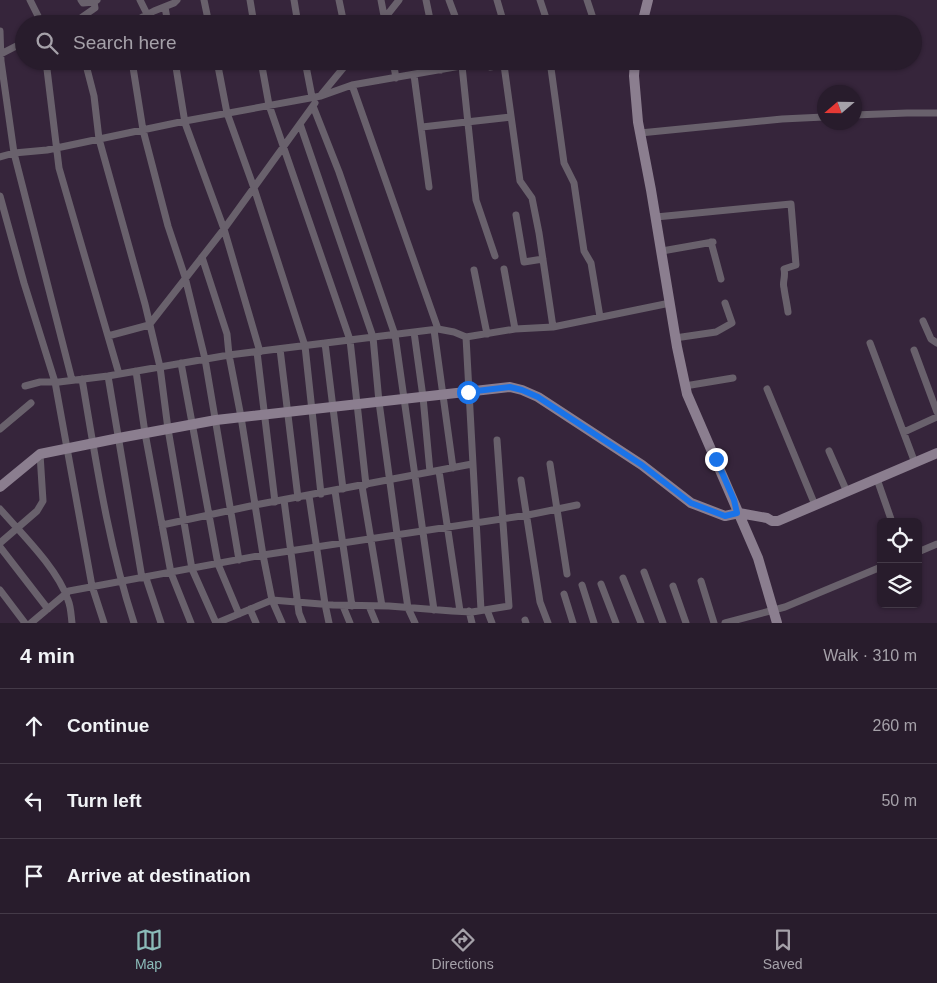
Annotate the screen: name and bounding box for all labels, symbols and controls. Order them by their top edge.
search box [15,15,922,70]
icon: search [33,29,61,57]
text: Search here [73,32,177,53]
north arrow [817,85,862,130]
route start [457,381,480,404]
route end [705,448,728,471]
map controls [877,518,922,608]
button: locate [877,518,922,563]
button: layers [877,563,922,608]
text: 4 min [20,644,75,667]
text: Walk · 310 m [823,647,917,664]
icon: ahead [20,712,48,740]
text: Continue [67,715,149,736]
text: 260 m [873,717,917,734]
icon: left [20,787,48,815]
text: Turn left [67,790,142,811]
text: 50 m [881,792,917,809]
icon: arrive [20,862,48,890]
text: Arrive at destination [67,865,251,886]
tab: Map [135,926,163,972]
tab: Directions [432,926,494,972]
tab: Saved [763,926,802,972]

